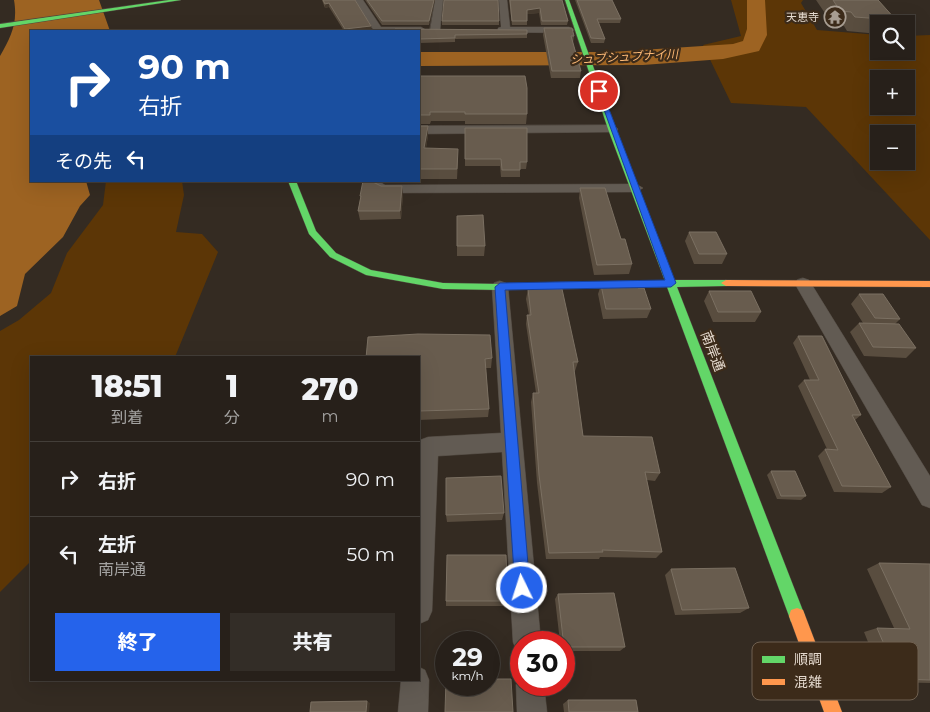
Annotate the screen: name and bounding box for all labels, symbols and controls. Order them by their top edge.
temple icon: 天恵寺 [823,5,847,29]
place label: 天恵寺 [786,10,819,24]
map controls [870,15,915,170]
button: search [870,15,915,60]
text: 90 m [138,45,231,88]
water label: シュブシュブナイ川 [570,46,680,67]
icon: right [55,50,120,115]
pin [578,70,620,112]
button: + [870,70,915,115]
icon: arrive [585,77,613,105]
text: 右折 [138,93,182,120]
button: − [870,125,915,170]
icon: left [122,145,150,173]
text: その先 [55,150,112,173]
street label: 南岸通 [697,328,729,374]
text: 18:51 [92,368,163,405]
text: 1 [226,368,238,405]
text: 270 [302,371,358,408]
text: m [322,407,339,426]
text: 到着 [111,408,143,427]
text: 分 [224,408,240,427]
icon: right [55,465,83,493]
text: 90 m [346,468,395,491]
text: 右折 [98,470,136,493]
text: 左折 [98,533,136,556]
icon: left [55,540,83,568]
text: 50 m [347,543,395,566]
text: 南岸通 [98,560,146,579]
position arrow [495,561,547,613]
button: 終了 [55,613,220,671]
button: 共有 [230,613,395,671]
speed limit sign: 30 [510,631,575,696]
text: 29 [452,642,483,672]
legend [752,642,918,700]
text: 順調 [794,650,822,668]
text: km/h [451,668,484,683]
text: 混雑 [794,673,822,691]

